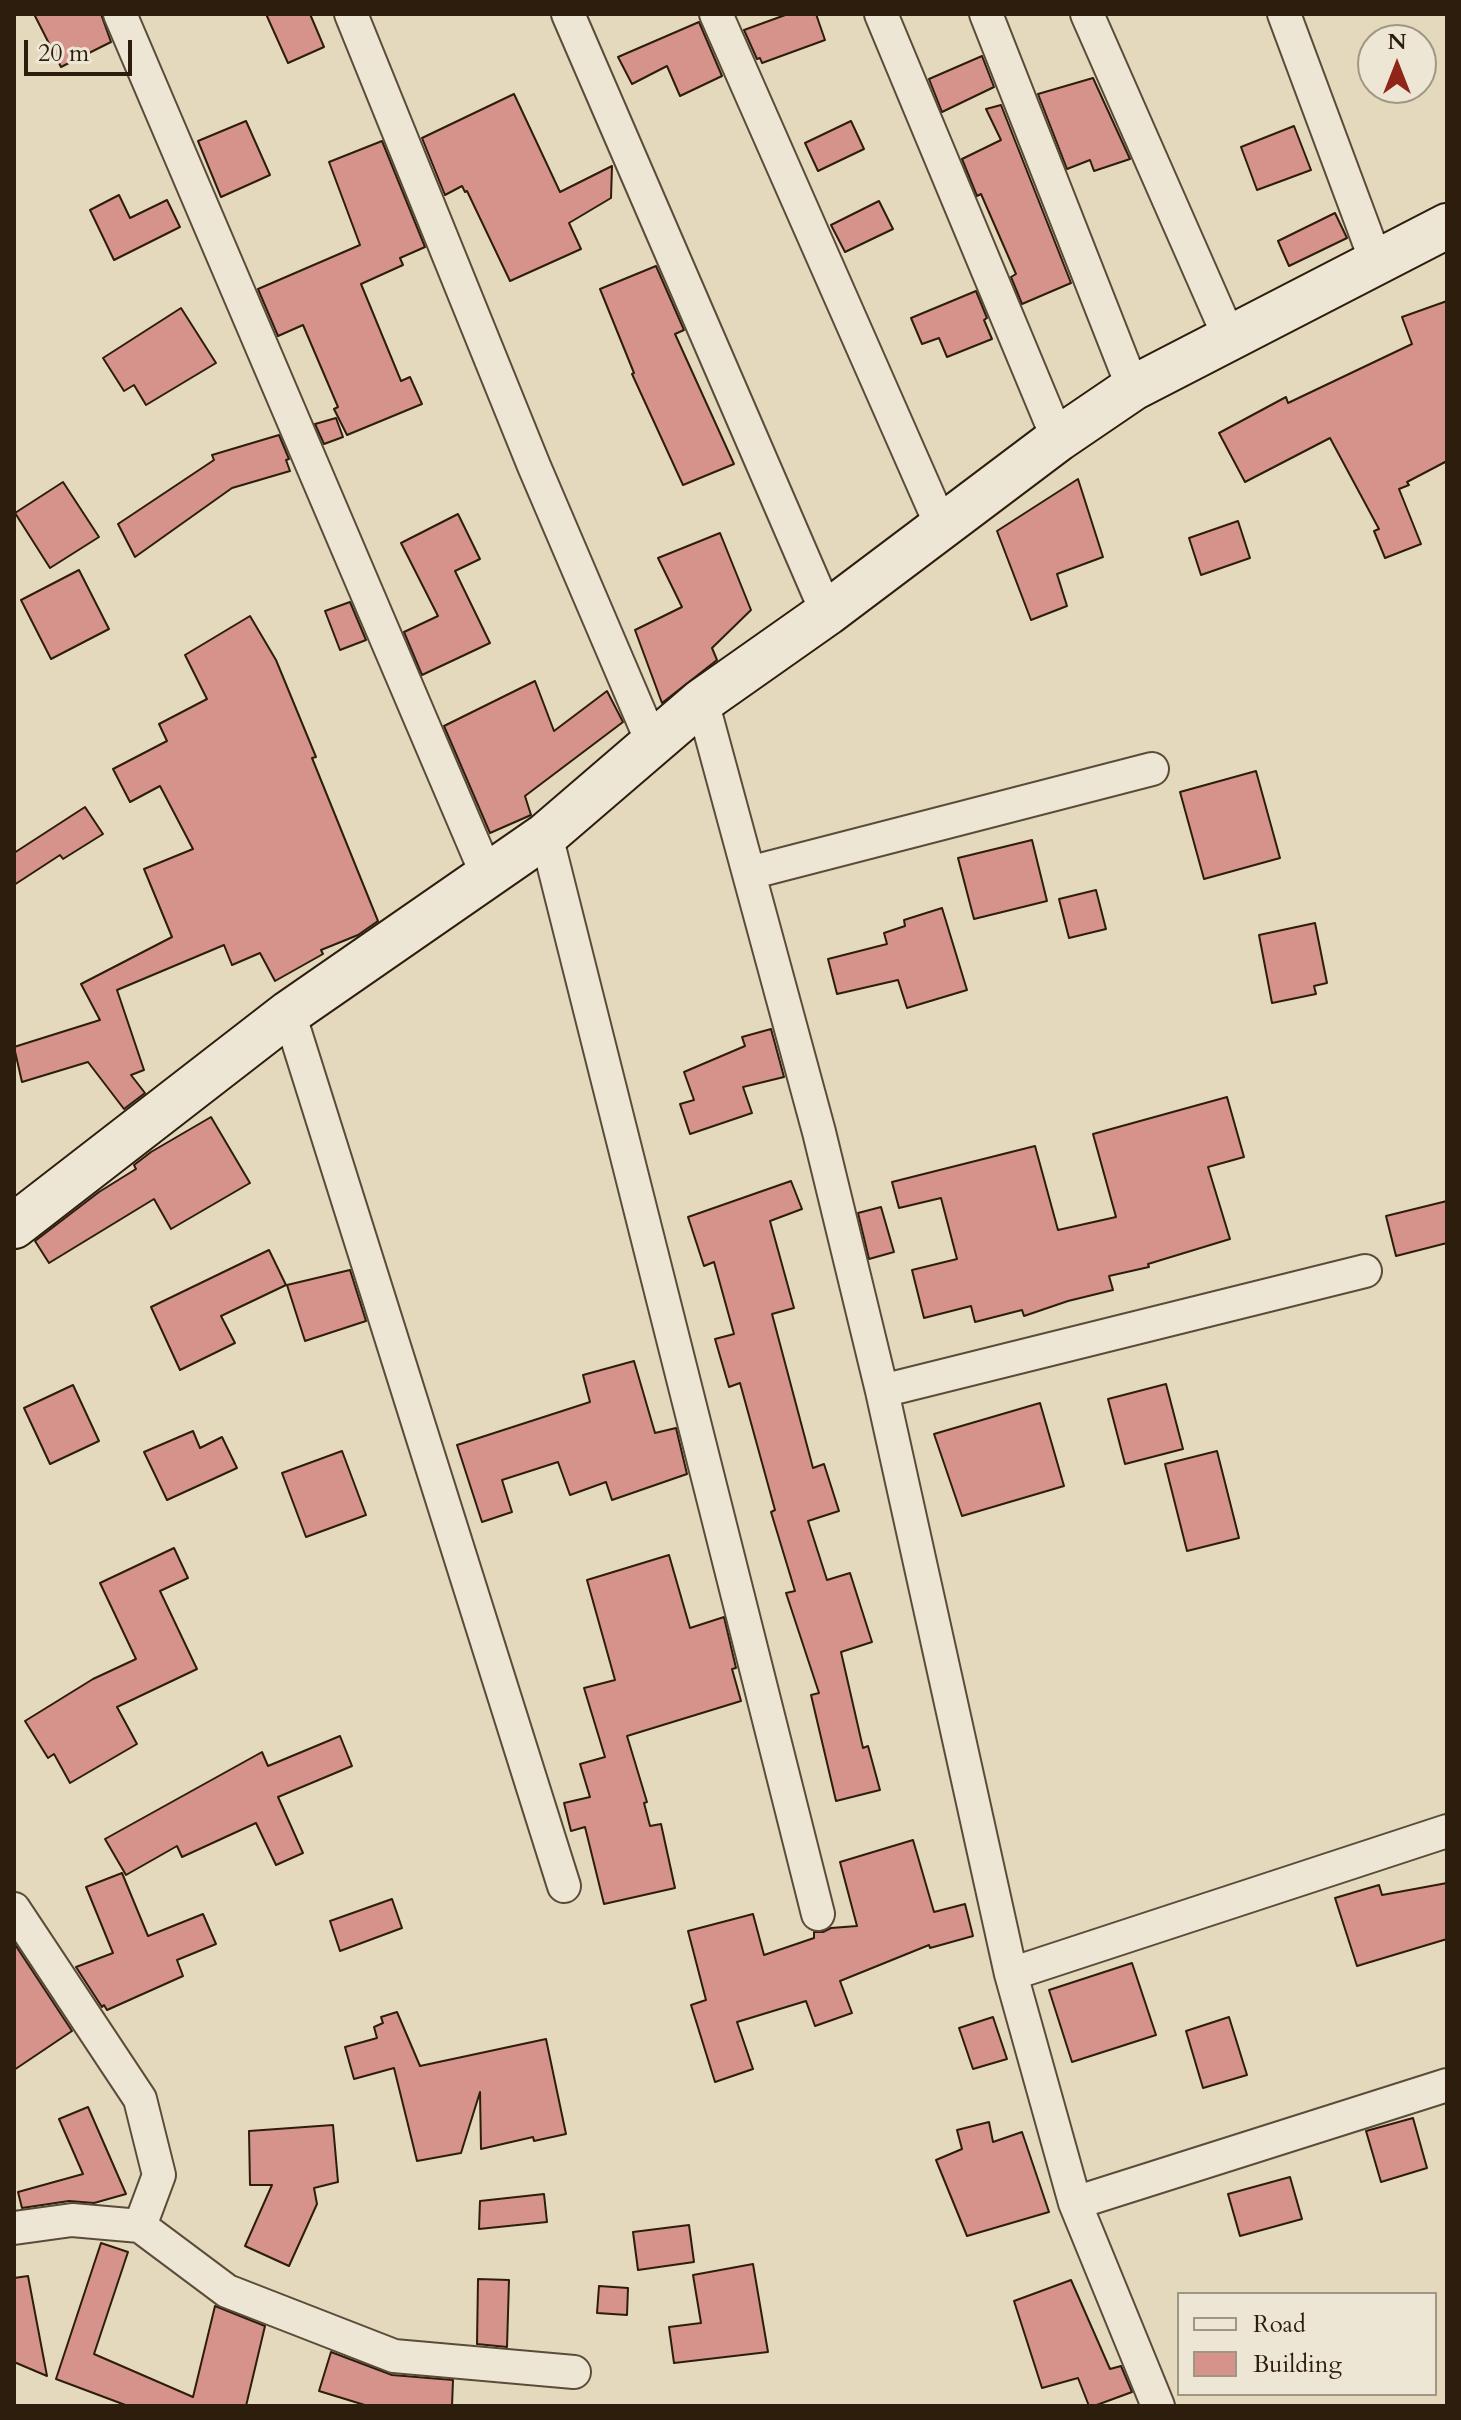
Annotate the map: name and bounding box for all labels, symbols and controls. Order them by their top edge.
scale bar [28,24,136,74]
north arrow [1357,24,1437,104]
text: N [1387,27,1407,57]
text: 20 m [38,37,89,70]
legend [1177,2292,1437,2396]
text: Road [1253,2308,1306,2341]
text: Building [1253,2348,1342,2381]

